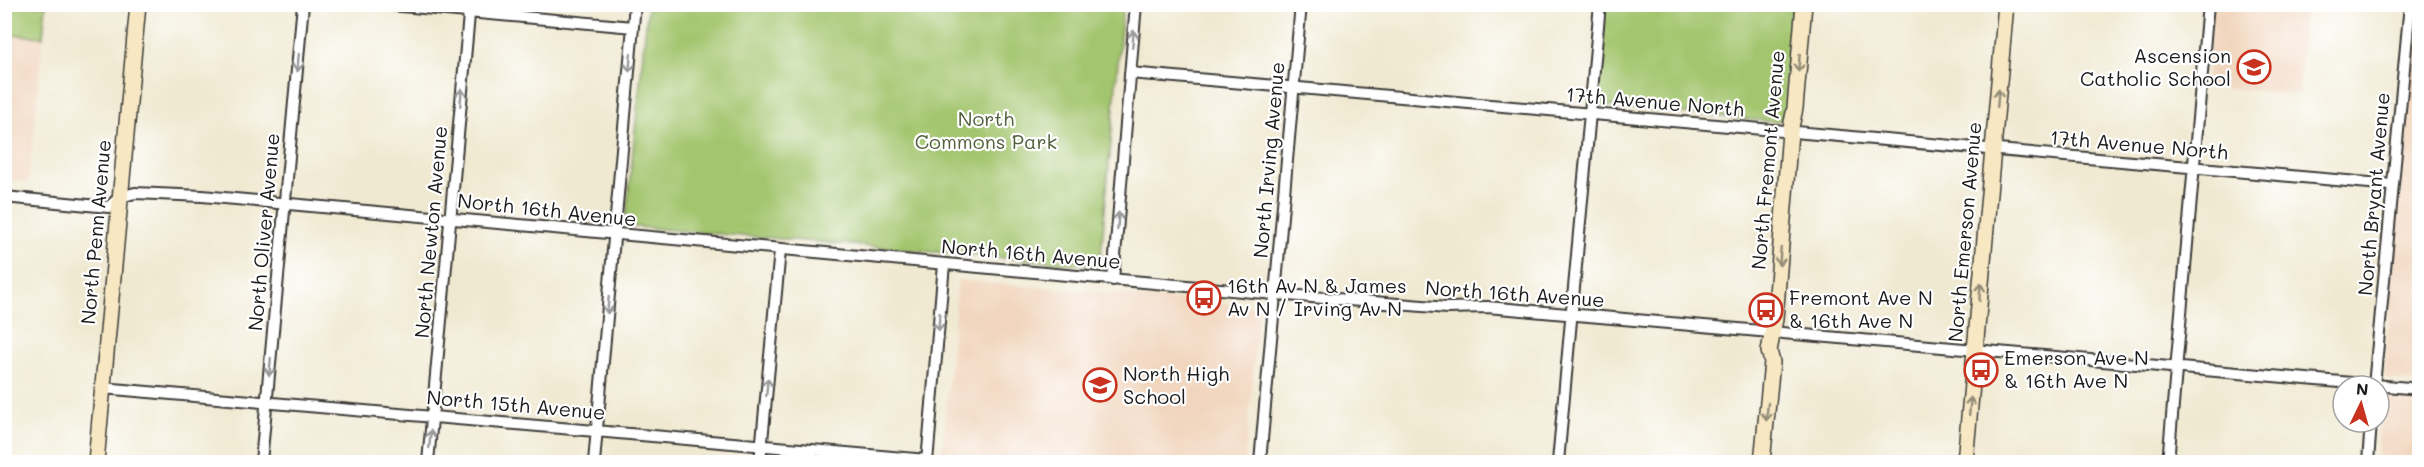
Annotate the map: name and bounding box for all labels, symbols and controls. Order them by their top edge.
one-way arrow [1128,29,1139,49]
place label: Ascension Catholic School [2080,42,2231,91]
street label: North Fremont Avenue [1744,49,1790,271]
school or university icon: Ascension Catholic School [2236,49,2272,85]
one-way arrow [292,52,303,72]
one-way arrow [624,52,635,72]
one-way arrow [1793,52,1804,72]
street label: North Irving Avenue [1246,61,1290,259]
street label: 17th Avenue North [1565,80,1745,122]
one-way arrow [456,88,467,108]
one-way arrow [1993,88,2004,108]
street label: North Bryant Avenue [2351,91,2395,297]
park label: North Commons Park [915,105,1057,154]
street label: North Emerson Avenue [1941,121,1987,343]
street label: 17th Avenue North [2049,123,2229,165]
street label: North Newton Avenue [408,125,452,339]
street label: North Oliver Avenue [241,132,285,332]
street label: North Penn Avenue [74,138,116,325]
street label: North 16th Avenue [456,187,638,231]
one-way arrow [1113,212,1124,232]
street label: North 16th Avenue [940,232,1122,274]
one-way arrow [1774,246,1785,266]
place label: 16th Av N & James Av N / Irving Av N [1227,272,1407,321]
street label: North 16th Avenue [1424,274,1606,312]
bus stop icon: 16th Av N & James Av N / Irving Av N [1186,280,1222,316]
one-way arrow [1975,283,1986,303]
place label: Fremont Ave N & 16th Ave N [1789,284,1933,333]
bus stop icon: Fremont Ave N & 16th Ave N [1748,292,1784,328]
one-way arrow [602,294,613,314]
one-way arrow [933,312,944,332]
place label: Emerson Ave N & 16th Ave N [2004,344,2149,393]
bus stop icon: Emerson Ave N & 16th Ave N [1963,352,1999,388]
one-way arrow [264,356,275,376]
place label: North High School [1123,360,1229,409]
school or university icon: North High School [1082,367,1118,403]
north arrow [2331,374,2391,434]
one-way arrow [762,377,773,397]
text: N [2355,378,2369,400]
street label: North 15th Avenue [426,383,607,425]
one-way arrow [1965,397,1976,417]
one-way arrow [1761,402,1772,422]
one-way arrow [425,430,436,450]

